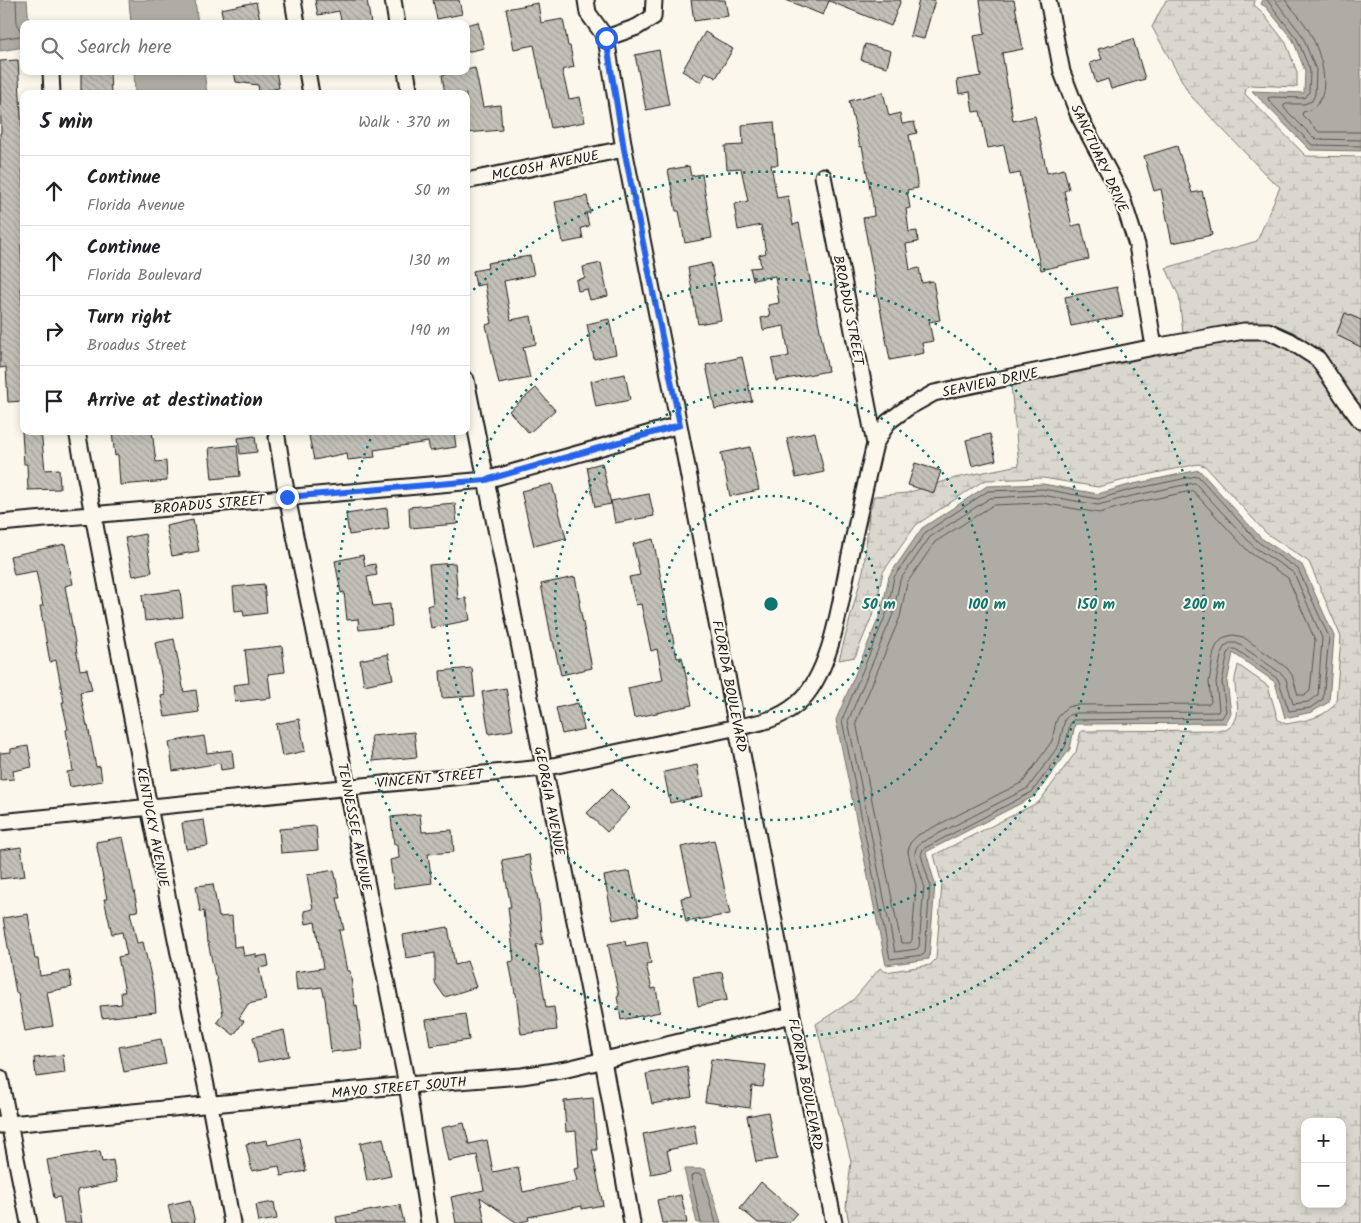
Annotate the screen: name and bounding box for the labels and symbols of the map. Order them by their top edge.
route start [595,27,618,50]
street label: SANCTUARY DRIVE [1064,101,1134,217]
street label: MCCOSH AVENUE [490,145,602,187]
street label: BROADUS STREET [827,253,870,369]
street label: SEAVIEW DRIVE [940,362,1041,404]
route end [276,486,299,509]
street label: BROADUS STREET [153,489,267,521]
text: 50 m [861,593,896,617]
text: 100 m [968,593,1006,617]
text: 150 m [1077,593,1115,617]
text: 200 m [1183,593,1225,617]
centre of rings [762,595,780,613]
street label: FLORIDA BOULEVARD [705,618,753,754]
street label: GEORGIA AVENUE [528,745,571,858]
street label: TENNESSEE AVENUE [331,761,377,894]
street label: VINCENT STREET [376,763,486,795]
street label: KENTUCKY AVENUE [130,765,175,890]
street label: FLORIDA BOULEVARD [781,1016,829,1152]
street label: MAYO STREET SOUTH [331,1071,468,1105]

